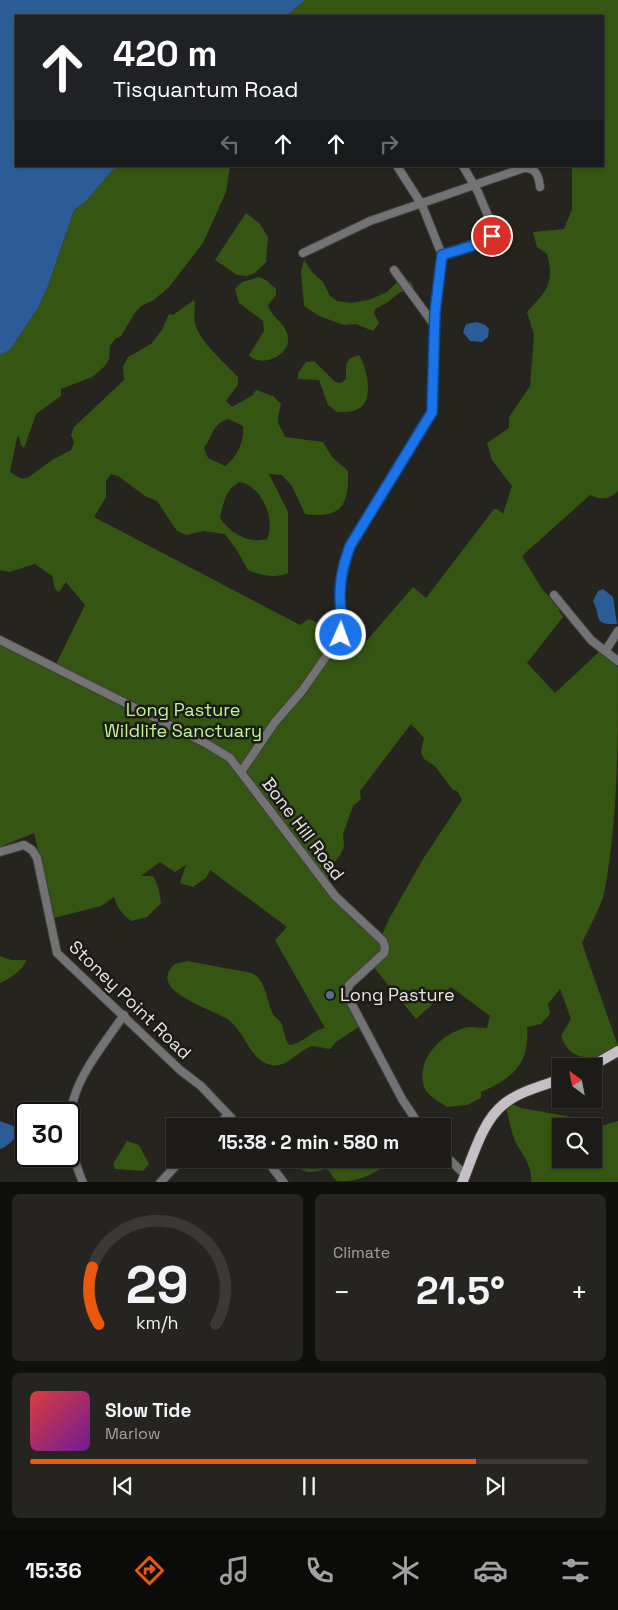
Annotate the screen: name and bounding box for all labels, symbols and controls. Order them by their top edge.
text: 420 m [113,32,218,76]
icon: ahead [30,35,95,100]
text: Tisquantum Road [113,75,298,103]
icon: left [216,130,244,158]
icon: ahead [269,130,297,158]
icon: ahead [322,130,350,158]
icon: right [375,130,403,158]
pin [471,215,513,257]
icon: arrive [478,222,506,250]
position arrow [314,608,366,660]
park label: Long Pasture Wildlife Sanctuary [104,698,262,742]
street label: Bone Hill Road [257,773,350,885]
street label: Stoney Point Road [64,935,196,1064]
place label: Long Pasture [340,983,455,1006]
marker: Long Pasture [324,989,336,1001]
north arrow [552,1058,602,1108]
map controls [552,1058,602,1168]
speed limit sign: 30 [15,1102,80,1167]
button: search [552,1118,602,1168]
text: 15:38 · 2 min · 580 m [218,1130,399,1155]
text: Climate [333,1242,390,1263]
text: 29 [126,1252,189,1318]
text: 21.5° [416,1267,505,1315]
text: − [333,1274,350,1310]
text: + [571,1274,588,1310]
text: km/h [136,1311,179,1334]
text: Slow Tide [105,1398,191,1423]
text: Marlow [105,1423,161,1444]
icon: previous [109,1472,137,1500]
icon: pause [295,1472,323,1500]
icon: next [481,1472,509,1500]
icon: directions [132,1553,167,1588]
icon: music [217,1553,252,1588]
icon: phone [302,1553,337,1588]
icon: climate [388,1553,423,1588]
icon: car [473,1553,508,1588]
icon: filters [558,1553,593,1588]
text: 15:36 [25,1556,82,1584]

